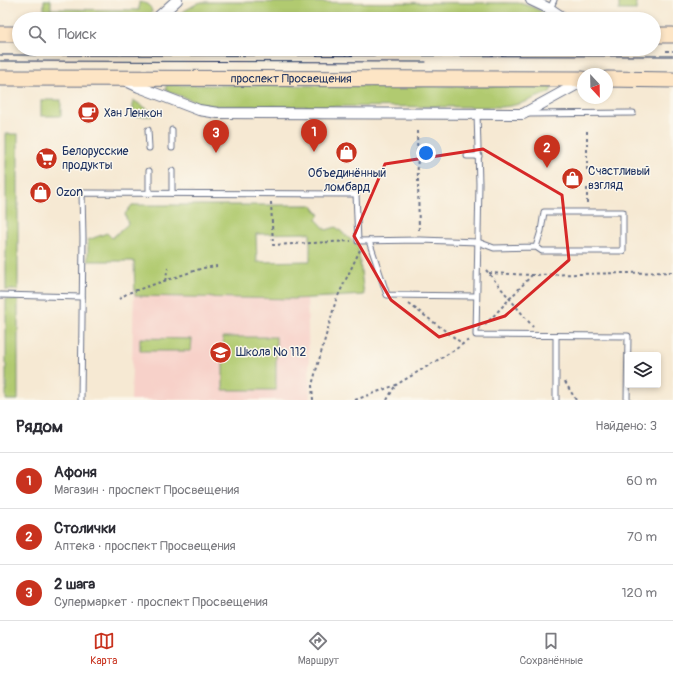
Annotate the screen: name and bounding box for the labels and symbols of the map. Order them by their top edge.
north arrow [577,68,613,104]
street label: проспект Просвещения [230,71,352,87]
cafe icon: Хан Ленкон [75,100,101,126]
place label: Хан Ленкон [104,106,162,121]
pin: 1 [301,119,327,152]
pin: 3 [203,120,229,153]
pin: 2 [534,135,560,168]
shop icon: Объединённый ломбард [334,139,360,165]
your location [416,143,436,163]
place label: Белорусские продукты [62,144,128,173]
supermarket icon: Белорусские продукты [33,145,59,171]
place label: Счастливый взгляд [588,164,650,193]
shop icon: Счастливый взгляд [560,165,586,191]
place label: Объединённый ломбард [308,166,386,195]
shop icon: Ozon [27,179,53,205]
place label: Ozon [56,185,83,200]
school or university icon: Школа № 112 [208,339,234,365]
place label: Школа № 112 [236,345,306,360]

